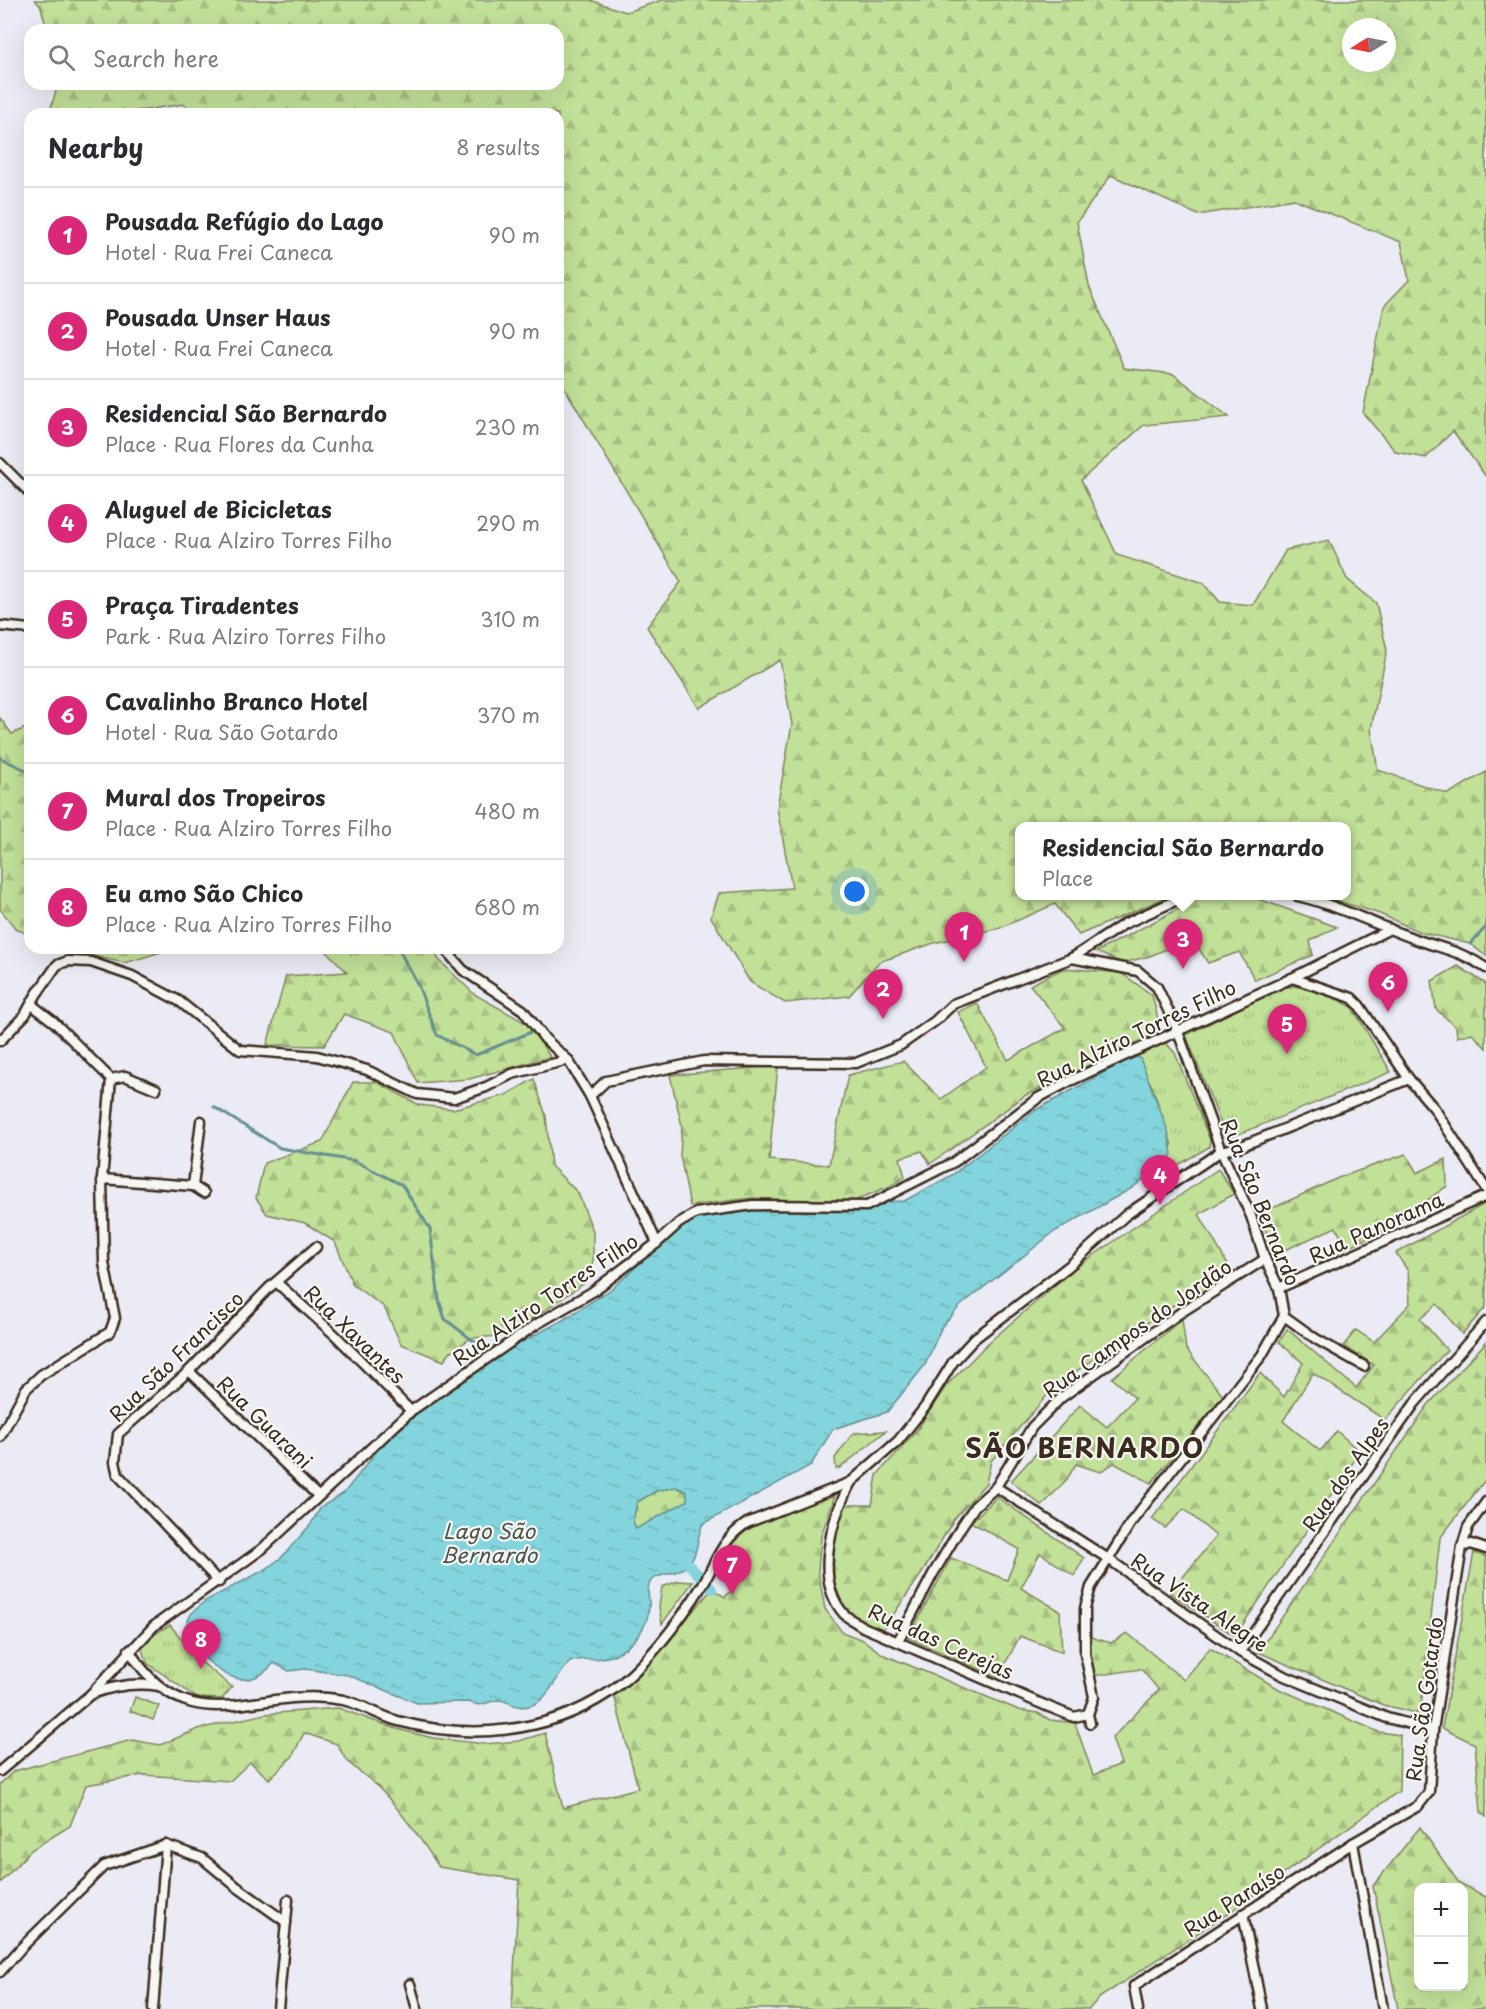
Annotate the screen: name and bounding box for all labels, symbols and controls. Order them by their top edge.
north arrow [1342,18,1396,72]
search box [24,24,564,90]
icon: search [45,41,78,74]
text: Search here [93,41,219,74]
text: Nearby [48,128,143,167]
text: 8 results [456,132,540,162]
text: Pousada Refúgio do Lago [105,204,384,237]
text: 1 [63,220,72,250]
text: 90 m [489,220,540,250]
text: Hotel · Rua Frei Caneca [105,237,333,267]
text: Pousada Unser Haus [105,300,331,333]
text: 2 [60,316,75,346]
text: 90 m [489,316,540,346]
text: Hotel · Rua Frei Caneca [105,333,333,363]
text: Residencial São Bernardo [105,396,387,429]
text: 3 [61,412,74,442]
text: 230 m [475,412,540,442]
text: Place · Rua Flores da Cunha [105,429,374,459]
text: Aluguel de Bicicletas [105,492,332,525]
text: 4 [61,508,74,538]
text: 290 m [476,508,540,538]
text: Place · Rua Alziro Torres Filho [105,525,392,555]
text: Praça Tiradentes [105,588,299,621]
text: 5 [61,604,74,634]
text: 310 m [480,604,540,634]
text: Park · Rua Alziro Torres Filho [105,621,386,651]
text: Cavalinho Branco Hotel [105,684,368,717]
text: 6 [60,700,75,730]
text: 370 m [477,700,540,730]
text: Hotel · Rua São Gotardo [105,717,338,747]
text: Mural dos Tropeiros [105,780,326,813]
text: 7 [62,796,73,826]
text: 480 m [475,796,540,826]
text: Place · Rua Alziro Torres Filho [105,813,392,843]
popup [1015,822,1351,900]
text: Residencial São Bernardo [1042,830,1324,863]
text: Place [1042,863,1093,893]
text: Eu amo São Chico [105,876,303,909]
your location [840,877,869,906]
text: 8 [61,892,74,922]
text: 680 m [474,892,540,922]
text: Place · Rua Alziro Torres Filho [105,909,392,939]
pin: 1 [944,912,984,962]
pin: 3 [1164,920,1202,969]
pin: 6 [1368,962,1408,1012]
pin: 2 [864,970,902,1019]
street label: Rua Alziro Torres Filho [1031,972,1241,1094]
pin: 5 [1268,1004,1306,1054]
street label: Rua São Bernardo [1214,1114,1308,1290]
pin: 4 [1140,1156,1180,1205]
street label: Rua Panorama [1304,1184,1448,1270]
street label: Rua Alziro Torres Filho [446,1226,644,1372]
street label: Rua Campos do Jordão [1036,1251,1238,1405]
street label: Rua Xavantes [298,1278,412,1390]
street label: Rua São Francisco [102,1284,250,1428]
street label: Rua Guarani [211,1369,319,1475]
street label: Rua dos Alpes [1294,1411,1396,1537]
district label: SÃO BERNARDO [966,1428,1204,1467]
water label: Lago São Bernardo [441,1514,539,1570]
street label: Rua Vista Alegre [1125,1545,1275,1659]
pin: 7 [712,1546,752,1595]
street label: Rua das Cerejas [864,1596,1018,1686]
street label: Rua São Gotardo [1398,1615,1450,1783]
pin: 8 [182,1620,220,1669]
street label: Rua Paraíso [1177,1856,1291,1944]
map controls [1414,1883,1468,1991]
button: + [1414,1883,1468,1937]
button: − [1414,1937,1468,1991]

